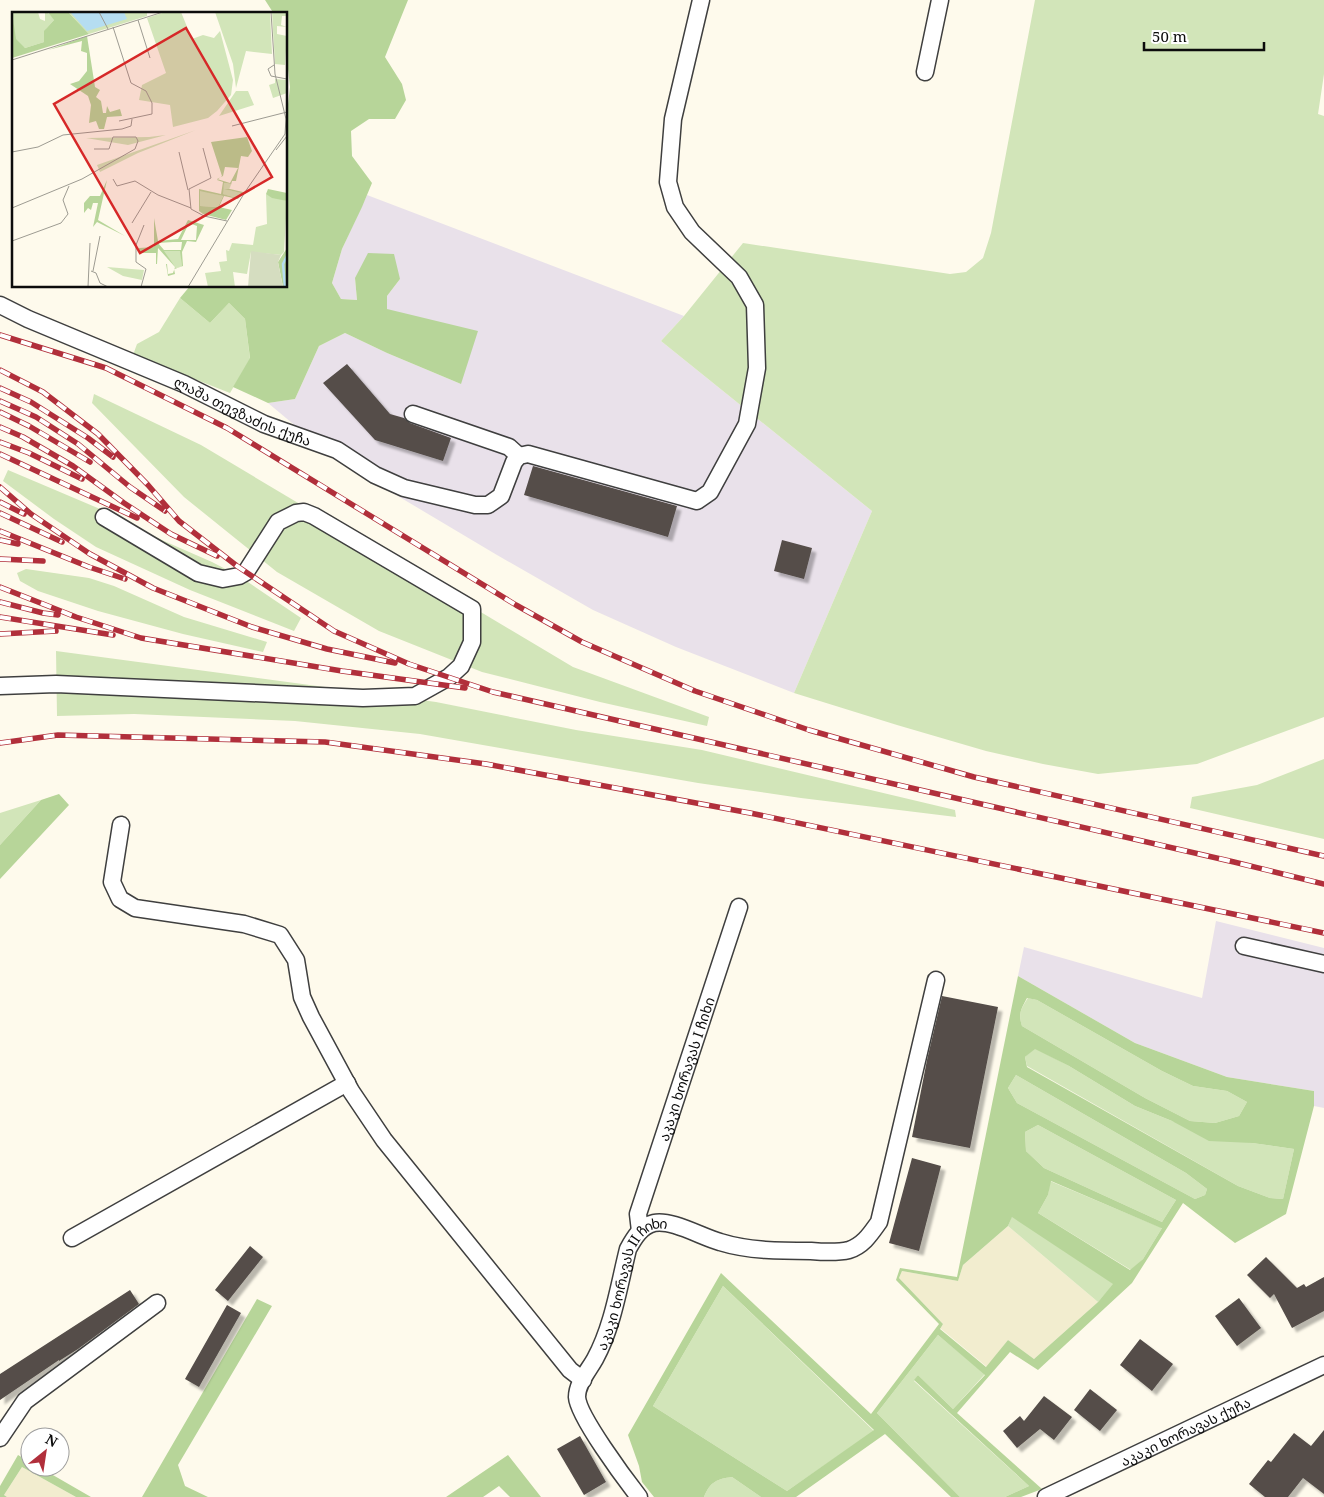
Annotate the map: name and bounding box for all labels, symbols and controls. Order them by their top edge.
inset map [12,12,288,288]
scale bar [1144,20,1264,52]
text: 50 m [1152,26,1187,46]
street label: ლაშა თევზაძის ქუჩა [171,371,314,450]
street label: აკაკი ხორავას I ჩიხი [653,994,718,1143]
street label: აკაკი ხორავას II ჩიხი [591,1213,669,1353]
street label: აკაკი ხორავას ქუჩა [1117,1392,1253,1470]
north arrow [20,1427,70,1477]
text: N [42,1429,61,1451]

